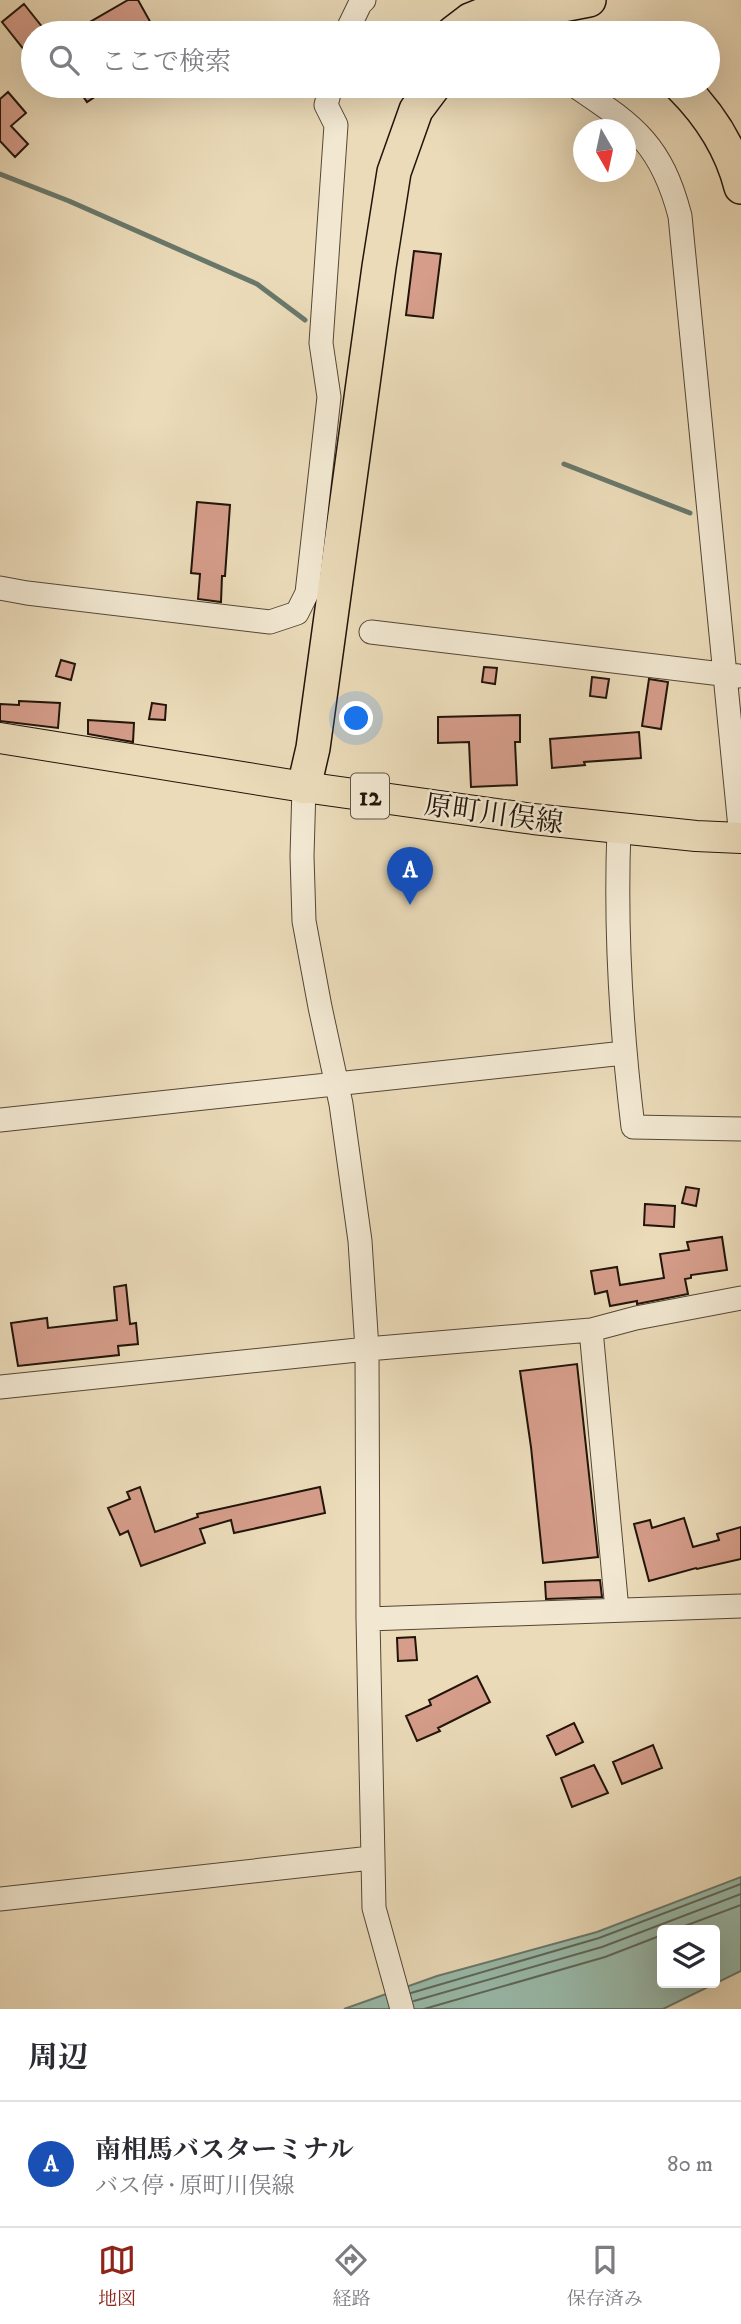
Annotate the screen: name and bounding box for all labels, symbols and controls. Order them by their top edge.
search box [21,21,720,98]
icon: search [45,41,83,79]
text: ここで検索 [101,46,231,79]
north arrow [573,119,636,182]
your location [339,701,373,735]
road number: 12 [351,774,389,818]
street label: 原町川俣線 [422,787,566,842]
pin: A [387,847,433,905]
map controls [657,1925,720,1988]
button: layers [657,1925,720,1988]
text: 周辺 [28,2040,88,2077]
text: 南相馬バスターミナル [95,2134,354,2167]
text: A [44,2150,58,2179]
text: 80 m [667,2150,713,2179]
text: バス停 · 原町川俣線 [95,2172,294,2201]
tab: 地図 [98,2241,136,2311]
tab: 経路 [332,2241,371,2311]
tab: 保存済み [567,2241,643,2311]

